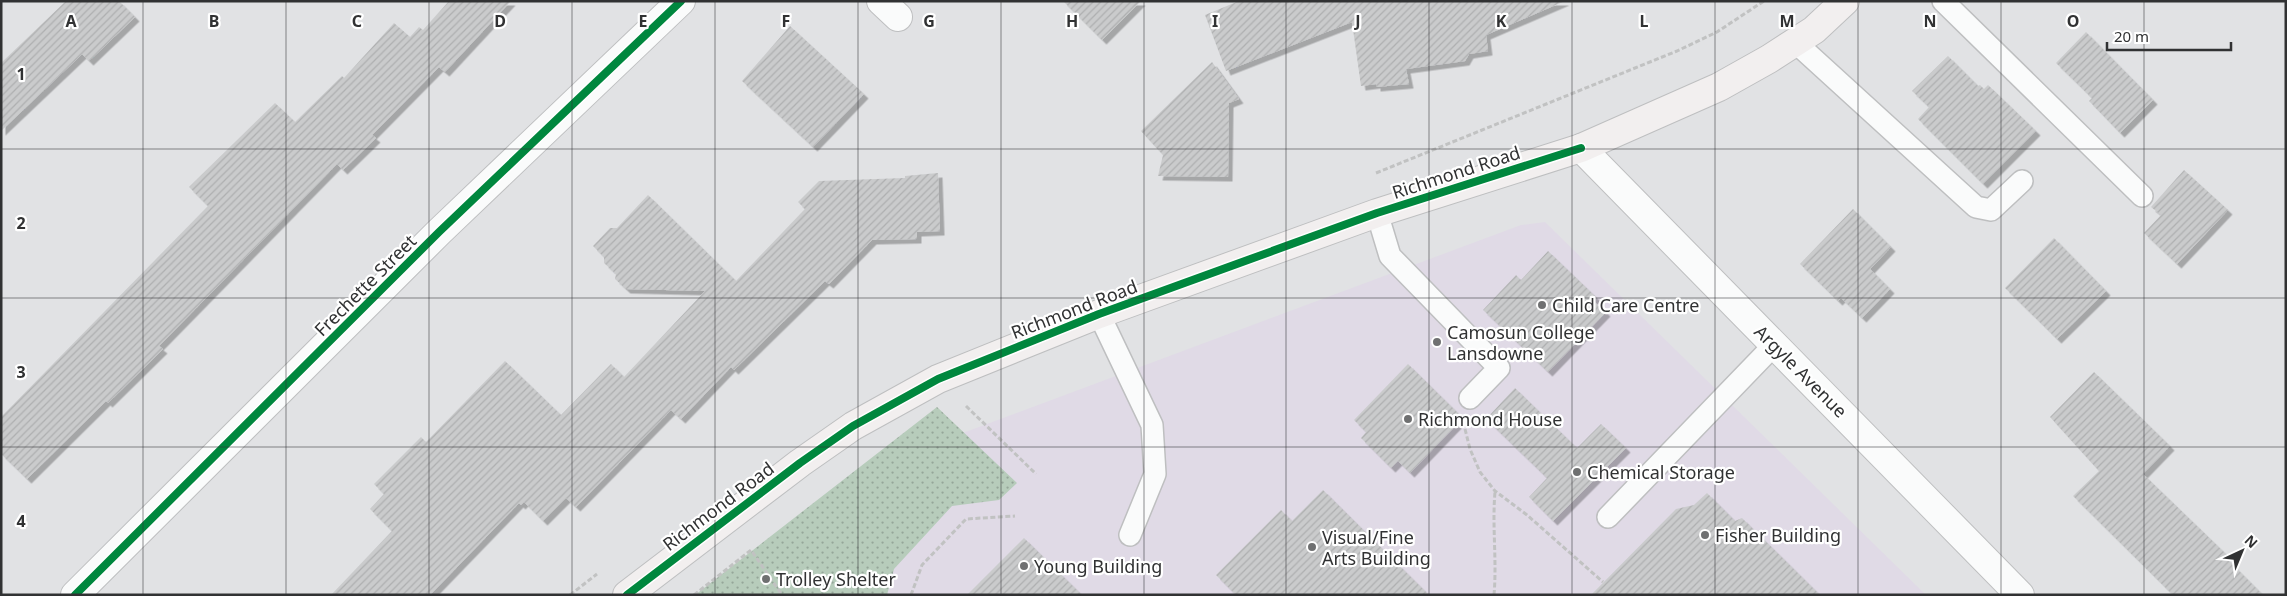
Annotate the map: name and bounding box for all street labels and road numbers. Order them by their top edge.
street label: Richmond Road [1389,140,1523,204]
street label: Frechette Street [309,229,421,341]
street label: Richmond Road [1007,274,1141,344]
street label: Argyle Avenue [1749,319,1853,423]
street label: Richmond Road [657,456,779,556]

